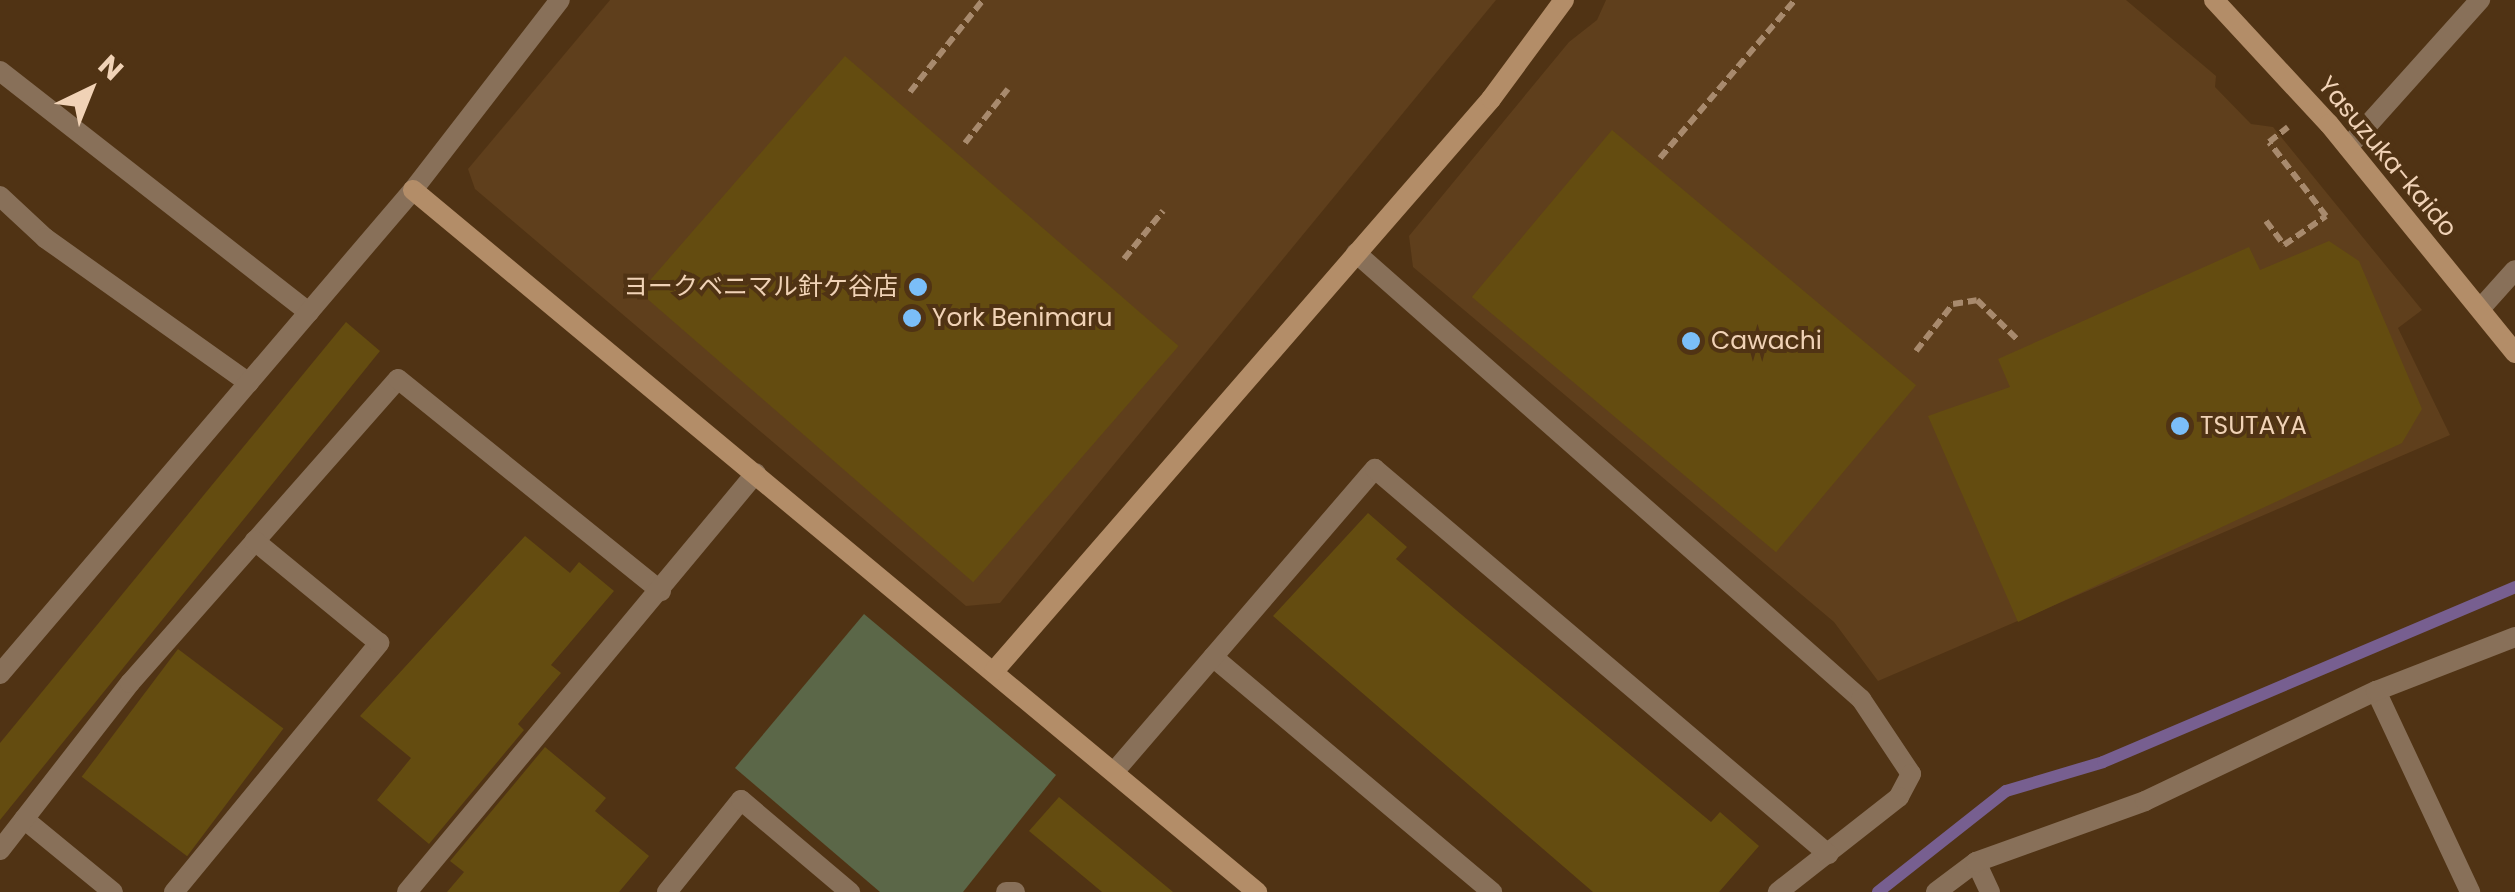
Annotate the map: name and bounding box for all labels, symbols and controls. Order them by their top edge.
north arrow [40,40,140,140]
text: N [90,46,132,89]
street label: Yasuzuka-kaido [2311,71,2463,243]
place label: ヨークベニマル針ケ谷店 [623,272,898,302]
marker: ヨークベニマル針ケ谷店 [907,276,929,298]
place label: York Benimaru [932,303,1112,333]
marker: York Benimaru [901,307,923,329]
place label: Cawachi [1711,326,1822,356]
marker: Cawachi [1680,330,1702,352]
place label: TSUTAYA [2200,411,2307,441]
marker: TSUTAYA [2169,415,2191,437]

